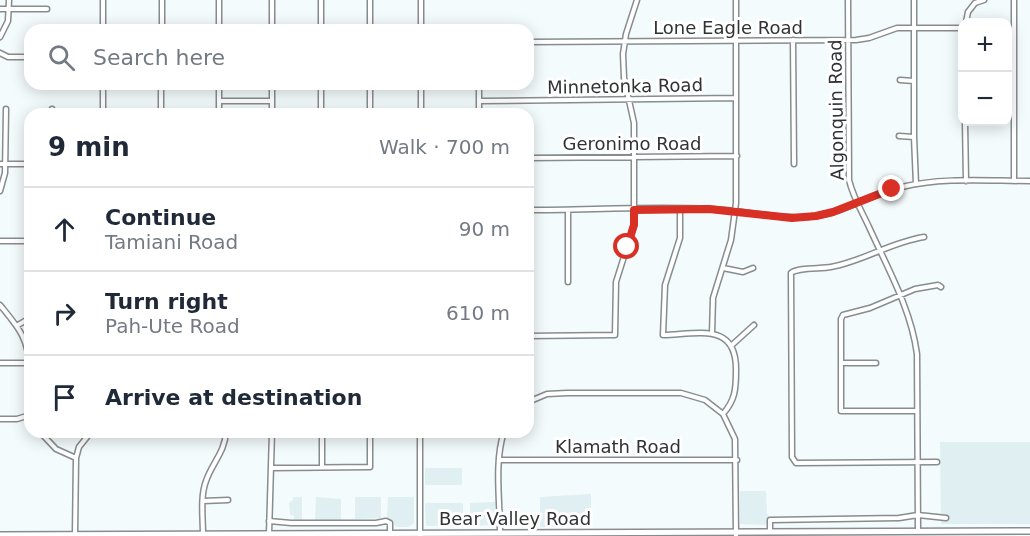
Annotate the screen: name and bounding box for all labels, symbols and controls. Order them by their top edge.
street label: Lone Eagle Road [653,17,803,38]
map controls [958,18,1012,126]
button: + [958,18,1012,72]
search box [24,24,534,90]
street label: Algonquin Road [824,39,848,181]
icon: search [45,41,78,74]
text: Search here [93,45,225,70]
button: − [958,72,1012,126]
street label: Minnetonka Road [547,74,703,98]
text: 9 min [48,132,130,162]
street label: Geronimo Road [563,133,701,154]
text: Walk · 700 m [379,135,510,159]
route end [878,175,904,201]
text: Continue [105,205,216,230]
icon: ahead [48,213,81,246]
text: 90 m [459,217,510,241]
text: Tamiani Road [105,230,238,254]
route start [613,233,639,259]
text: Turn right [105,289,228,314]
icon: right [48,297,81,330]
text: 610 m [446,301,510,325]
text: Pah-Ute Road [105,314,240,338]
icon: arrive [48,381,81,414]
text: Arrive at destination [105,385,362,410]
street label: Klamath Road [555,436,681,457]
street label: Bear Valley Road [439,508,591,529]

